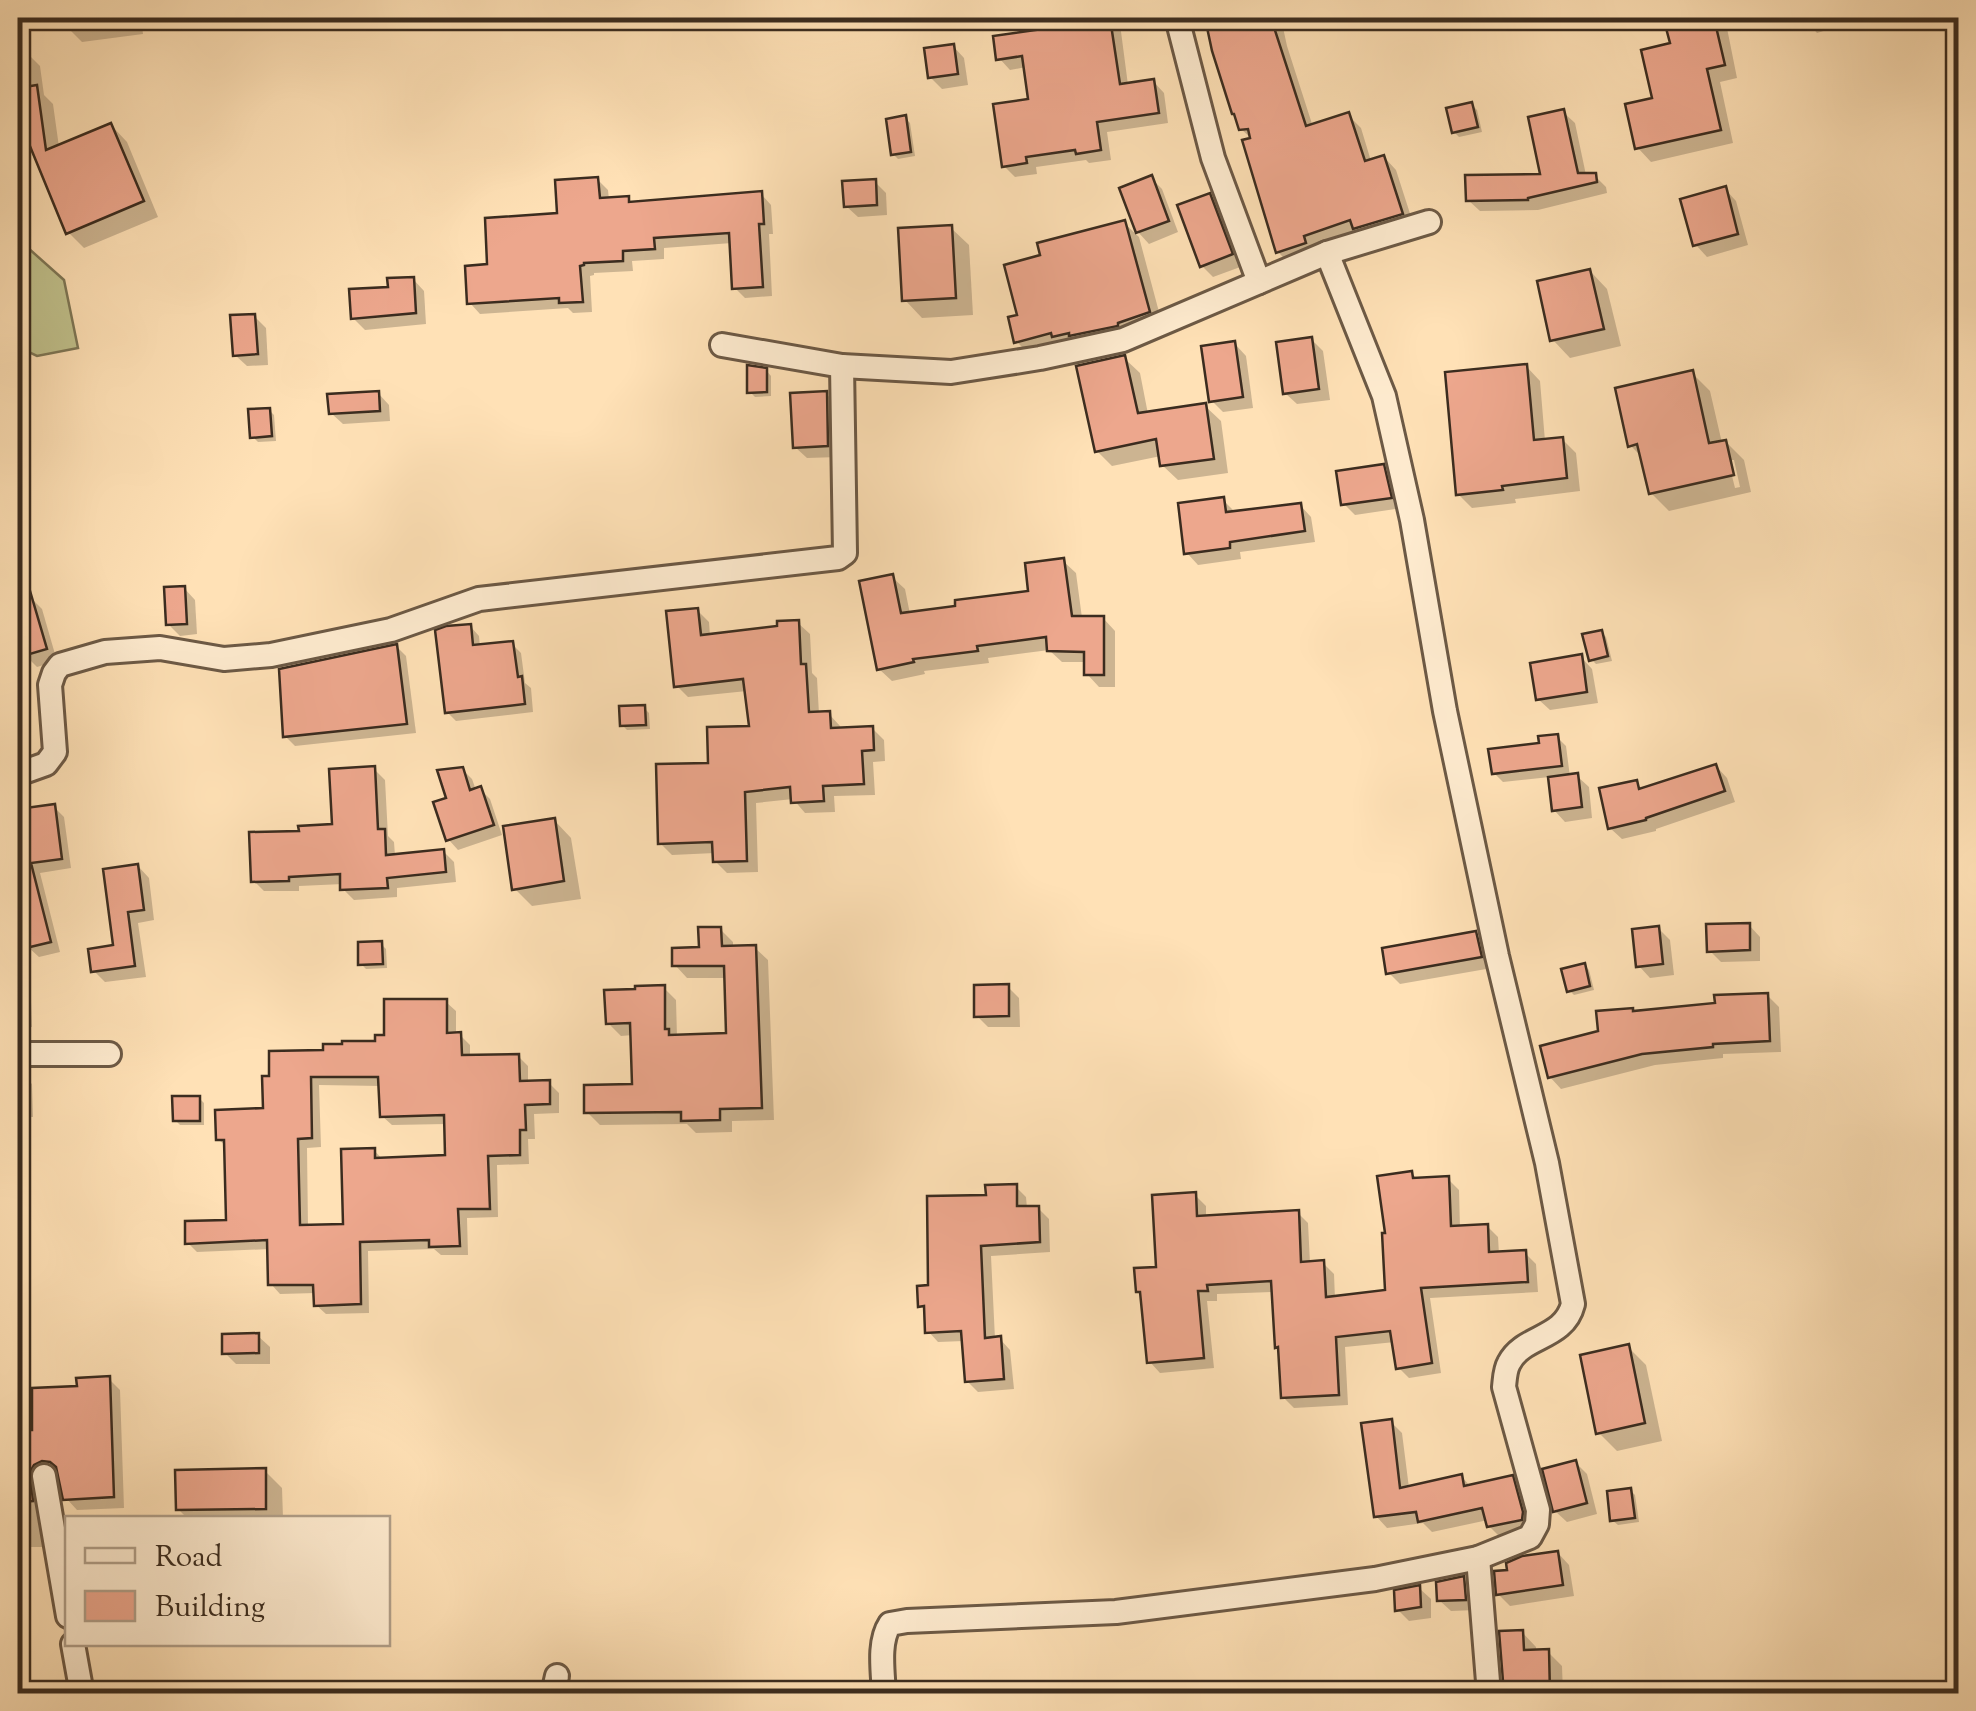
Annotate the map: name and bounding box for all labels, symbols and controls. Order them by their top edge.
legend [65,1516,390,1646]
text: Road [155,1537,222,1580]
text: Building [155,1587,265,1630]

